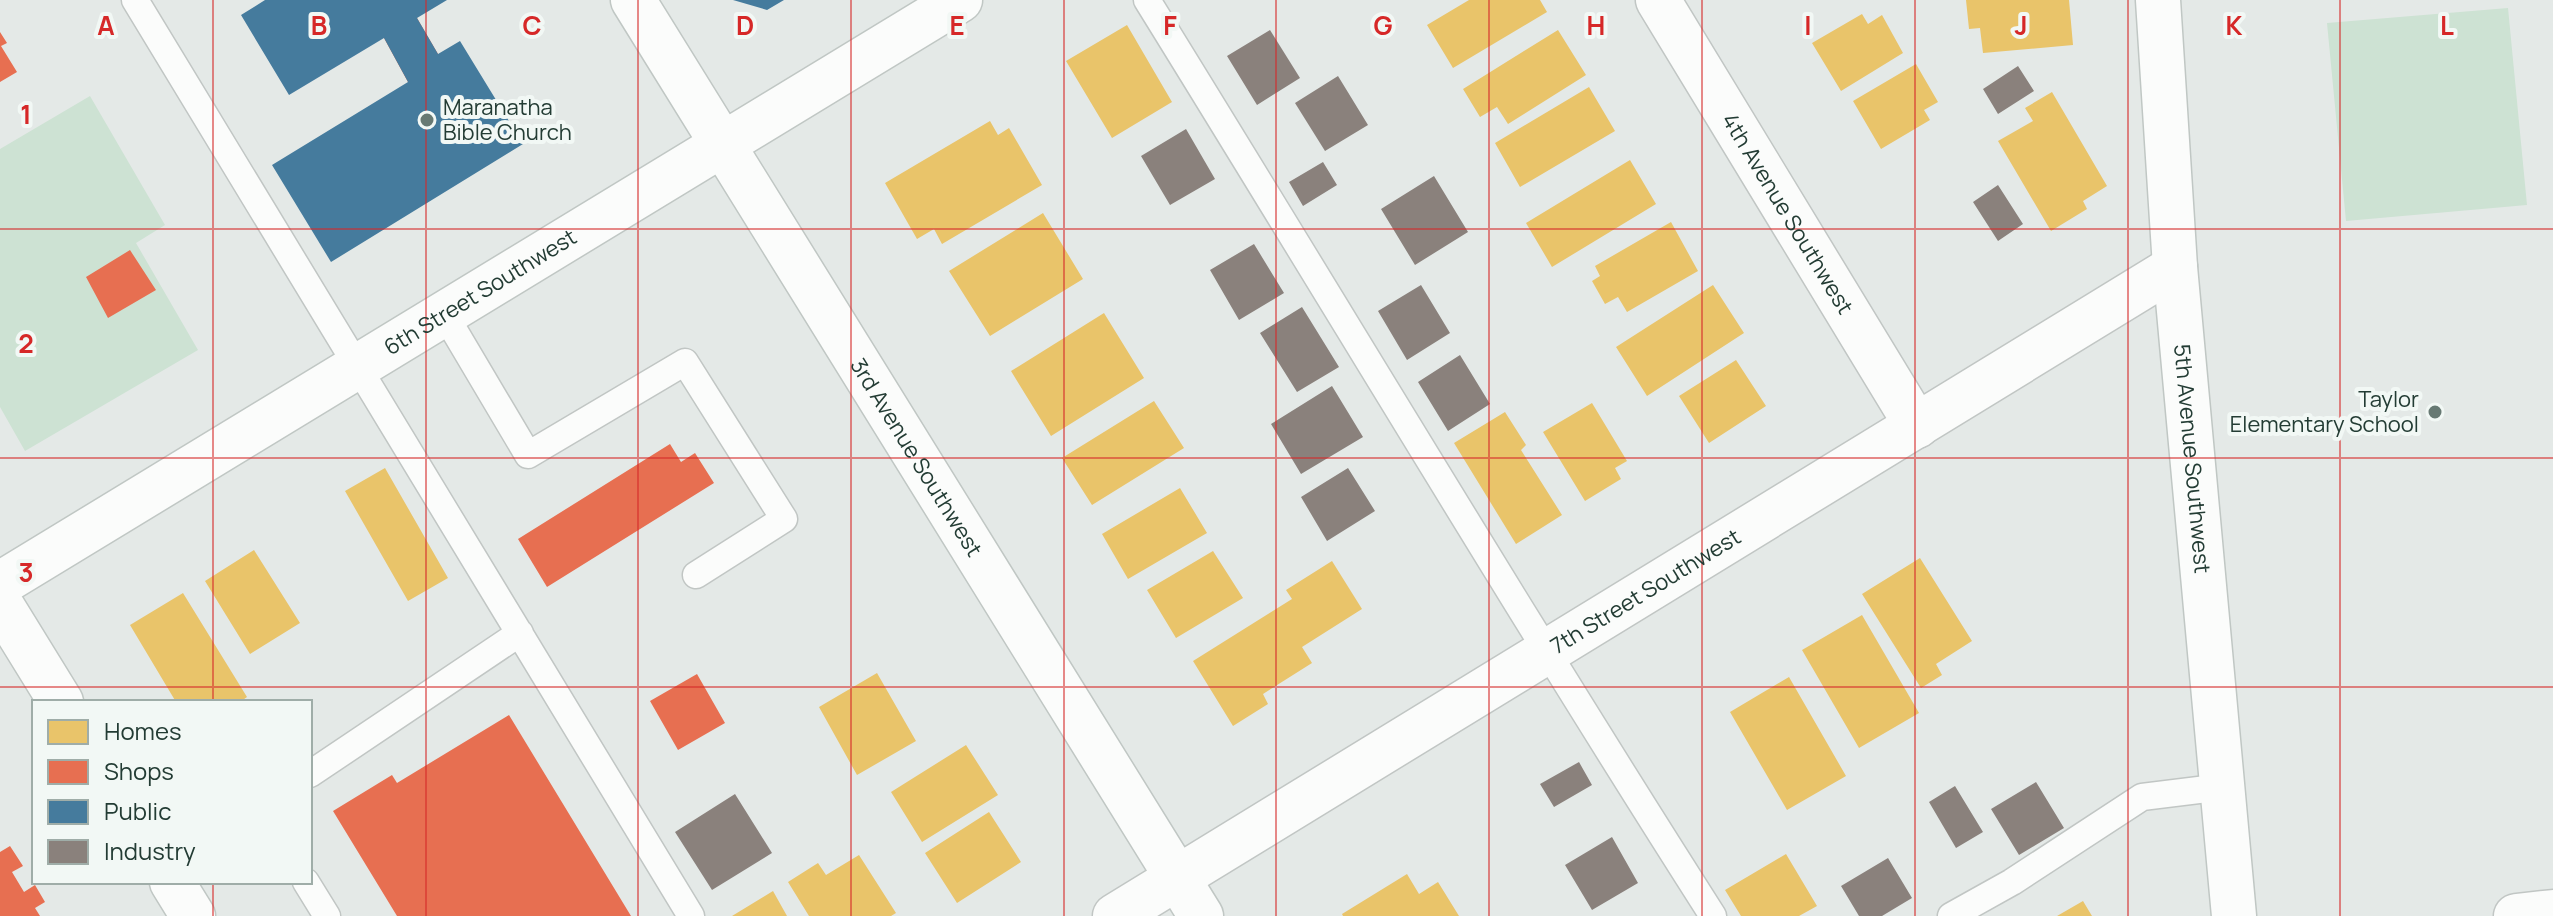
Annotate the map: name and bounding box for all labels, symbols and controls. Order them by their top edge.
text: A [97,7,115,43]
text: B [311,7,327,43]
text: C [522,7,542,43]
text: D [736,7,754,43]
text: E [949,7,965,43]
text: F [1163,7,1177,43]
text: G [1373,7,1393,43]
text: H [1587,7,1605,43]
text: I [1804,7,1812,43]
text: J [2014,7,2028,43]
text: K [2226,7,2243,43]
text: L [2440,7,2454,43]
place label: Maranatha Bible Church [443,92,572,147]
text: 1 [20,96,32,132]
street label: 4th Avenue Southwest [1715,107,1861,320]
marker: Maranatha Bible Church [418,111,436,129]
street label: 6th Street Southwest [378,222,582,362]
text: 2 [18,325,34,361]
street label: 5th Avenue Southwest [2167,343,2218,575]
street label: 3rd Avenue Southwest [844,352,990,562]
place label: Taylor Elementary School [2230,384,2419,439]
marker: Taylor Elementary School [2426,403,2444,421]
street label: 7th Street Southwest [1545,522,1746,661]
text: 3 [18,554,34,590]
legend [32,700,312,884]
text: Homes [104,714,182,747]
text: Shops [104,754,174,787]
text: Public [104,794,171,827]
text: Industry [104,834,196,867]

